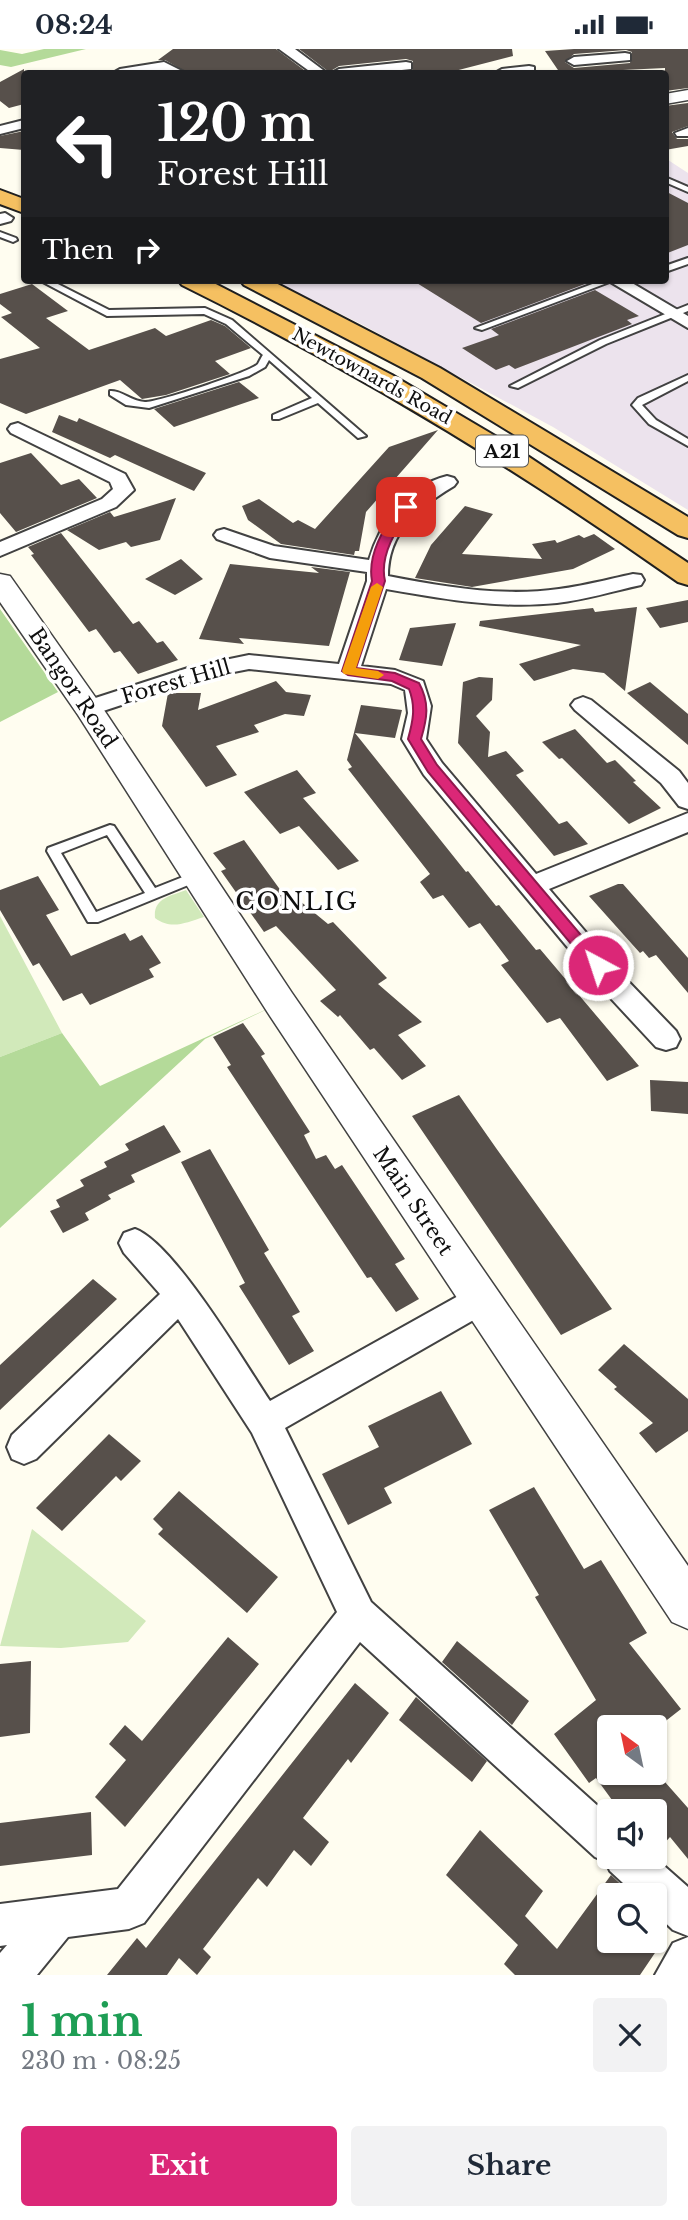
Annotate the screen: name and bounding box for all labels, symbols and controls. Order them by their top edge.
text: 08:24 [35,9,113,41]
text: 120 m [157,93,315,154]
icon: left [42,98,133,189]
text: Forest Hill [157,154,328,194]
icon: right [128,231,166,269]
text: Then [42,234,114,266]
street label: Newtownards Road [288,323,456,429]
road number: A21 [476,435,528,467]
pin [376,477,436,537]
icon: arrive [387,488,425,526]
street label: Bangor Road [23,623,123,753]
street label: Forest Hill [118,654,234,710]
district label: CONLIG [235,887,359,916]
position arrow [561,928,635,1002]
street label: Main Street [367,1142,459,1260]
north arrow [597,1715,667,1785]
map controls [597,1715,667,1953]
button: sound [597,1799,667,1869]
button: search [597,1883,667,1953]
text: 1 min [21,1995,143,2047]
button: close [593,1998,667,2072]
text: 230 m · 08:25 [21,2047,181,2075]
button: Exit [21,2126,337,2206]
button: Share [351,2126,667,2206]

